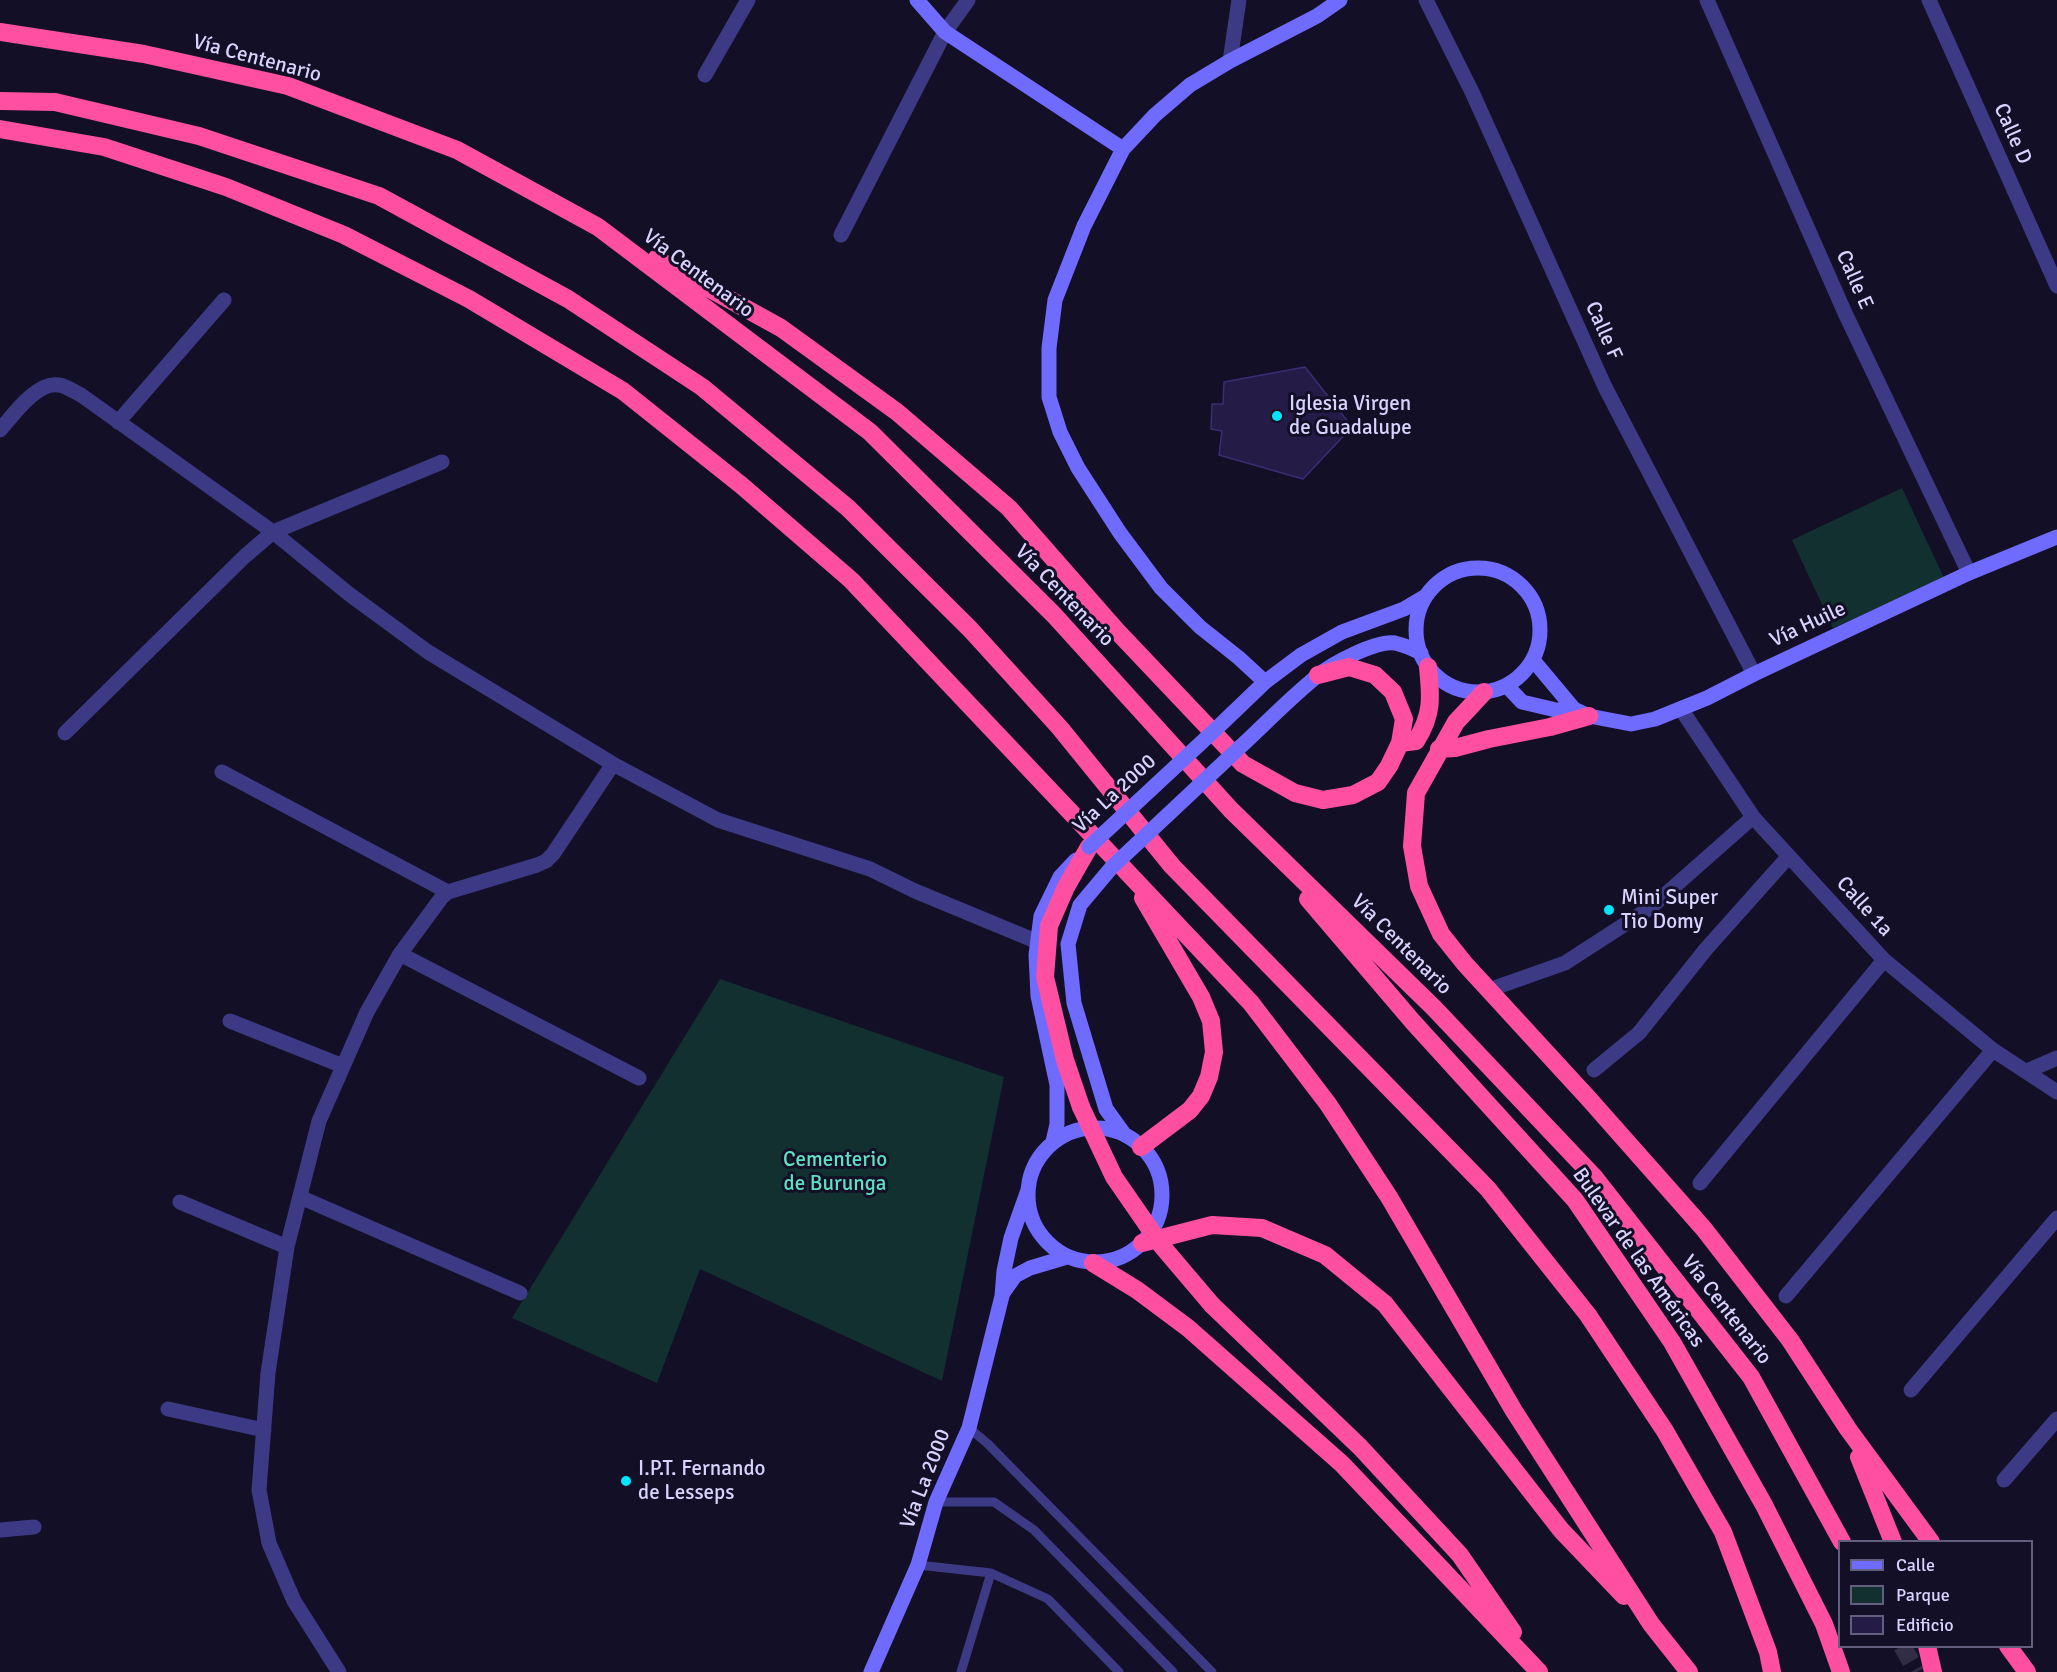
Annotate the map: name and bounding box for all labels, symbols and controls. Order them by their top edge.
street label: Vía Centenario [190,30,324,88]
street label: Calle D [1988,100,2036,168]
street label: Vía Centenario [638,224,758,324]
street label: Calle E [1830,247,1878,313]
street label: Calle F [1579,298,1627,364]
place label: Iglesia Virgen de Guadalupe [1289,391,1412,441]
marker: Iglesia Virgen de Guadalupe [1270,409,1284,423]
street label: Vía Centenario [1009,540,1119,652]
street label: Vía Huile [1766,597,1850,653]
street label: Vía La 2000 [1068,749,1162,839]
street label: Calle 1a [1830,872,1898,942]
place label: Mini Super Tio Domy [1621,885,1718,935]
street label: Vía Centenario [1345,889,1457,1001]
marker: Mini Super Tio Domy [1602,903,1616,917]
park label: Cementerio de Burunga [783,1147,887,1197]
street label: Bulevar de las Américas [1566,1163,1710,1353]
street label: Vía Centenario [1675,1250,1777,1370]
street label: Vía La 2000 [896,1426,956,1532]
place label: I.P.T. Fernando de Lesseps [638,1456,765,1506]
marker: I.P.T. Fernando de Lesseps [619,1474,633,1488]
legend [1838,1540,2033,1648]
text: Calle [1896,1554,1935,1576]
text: Parque [1896,1584,1950,1606]
text: Edificio [1896,1614,1954,1636]

